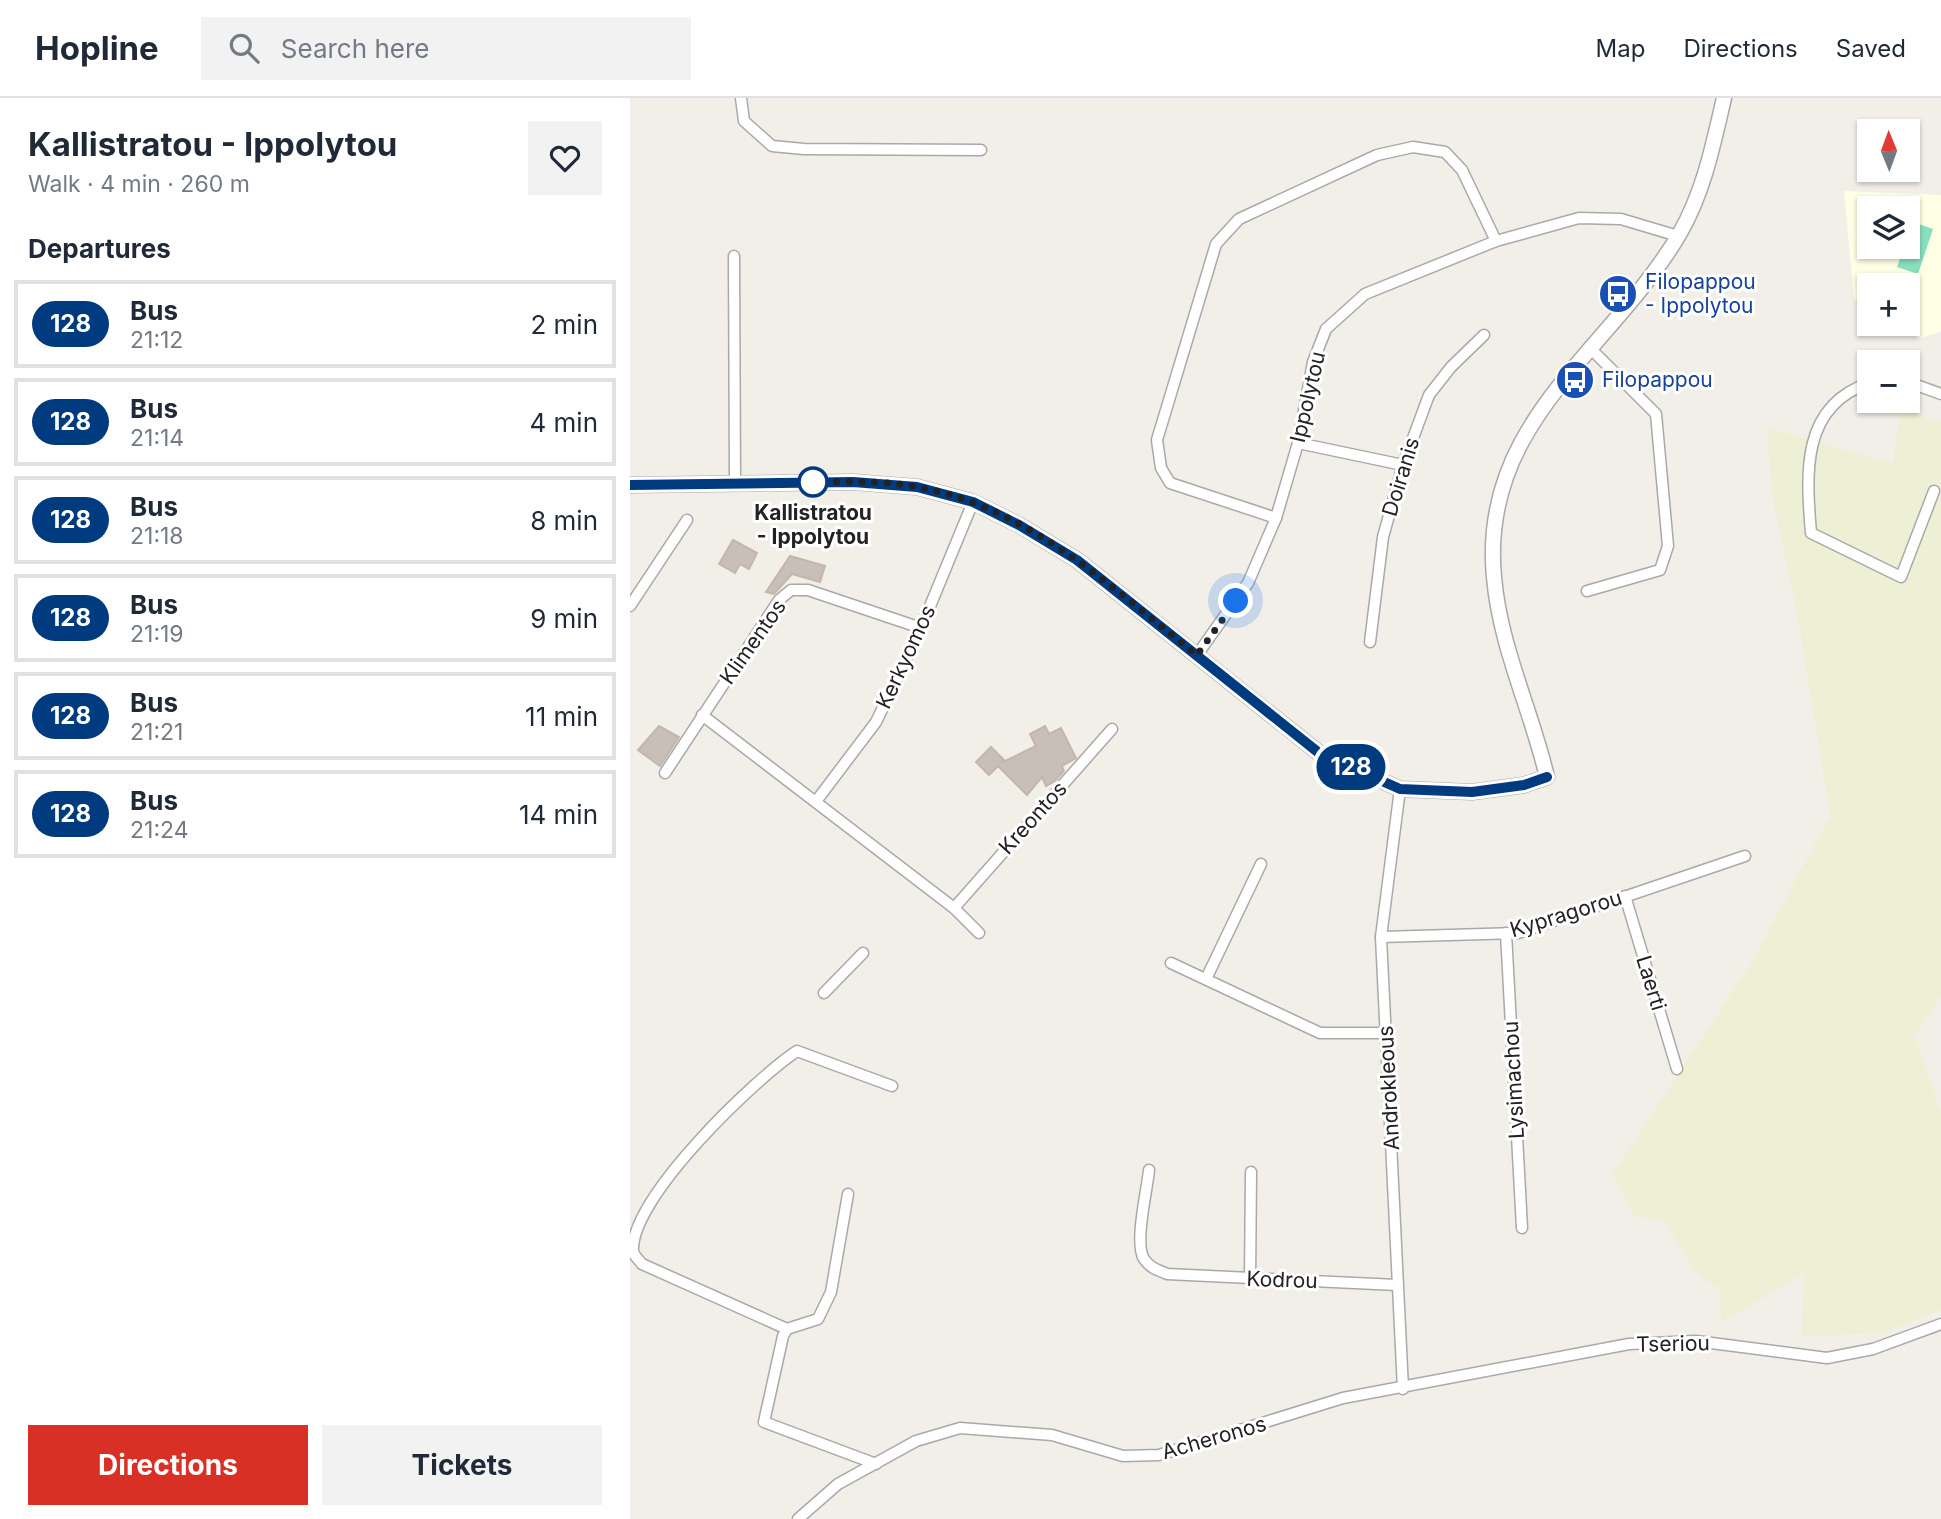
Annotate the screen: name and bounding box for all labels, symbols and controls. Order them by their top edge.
search box [201,17,691,80]
text: Hopline [35,28,159,68]
icon: search [225,29,263,67]
text: Search here [281,33,429,64]
text: Map [1596,34,1645,63]
text: Directions [1683,34,1798,63]
text: Saved [1836,34,1906,63]
north arrow [1857,119,1920,182]
map controls [1857,119,1920,413]
button: heart [528,121,602,195]
text: Kallistratou - Ippolytou [28,124,397,164]
text: Walk · 4 min · 260 m [28,170,250,198]
button: layers [1857,196,1920,259]
text: Departures [28,233,171,264]
place label: Filopappou - Ippolytou [1645,269,1756,318]
bus stop icon: Filopappou - Ippolytou [1597,273,1639,315]
button: + [1857,273,1920,336]
text: Bus [130,295,178,326]
text: 128 [50,309,91,338]
text: 2 min [530,309,598,340]
text: 21:12 [130,326,183,354]
street label: Ippolytou [1285,349,1330,445]
button: − [1857,350,1920,413]
bus stop icon: Filopappou [1554,359,1596,401]
place label: Filopappou [1602,367,1713,392]
text: Bus [130,393,178,424]
text: 128 [50,407,91,436]
text: 4 min [529,407,598,438]
text: 21:14 [130,424,184,452]
street label: Doiranis [1377,434,1424,519]
marker: Kallistratou - Ippolytou [798,467,828,497]
text: Bus [130,491,178,522]
place label: Kallistratou - Ippolytou [754,500,872,549]
text: 128 [50,505,91,534]
text: 8 min [530,505,598,536]
text: 21:18 [130,522,184,550]
your location [1218,583,1253,618]
text: Bus [130,589,178,620]
street label: Klimentos [714,595,791,689]
street label: Kerkyomos [871,601,940,713]
text: 128 [50,603,91,632]
text: 9 min [530,603,598,634]
text: 21:19 [130,620,184,648]
text: Bus [130,687,178,718]
text: 128 [50,701,91,730]
text: 11 min [525,701,598,732]
text: 21:21 [130,718,183,746]
line badge: 128 [1311,744,1391,790]
text: 128 [1330,752,1372,781]
street label: Kreontos [993,776,1072,859]
text: Bus [130,785,178,816]
text: 128 [50,799,91,828]
text: 14 min [519,799,598,830]
text: 21:24 [130,816,189,844]
street label: Kypragorou [1507,885,1625,942]
street label: Laerti [1631,952,1672,1013]
street label: Lysimachou [1498,1020,1529,1140]
street label: Androkleous [1373,1025,1404,1151]
street label: Kodrou [1246,1266,1318,1293]
street label: Tseriou [1636,1330,1710,1357]
street label: Acheronos [1159,1411,1269,1464]
button: Directions [28,1425,308,1505]
button: Tickets [322,1425,602,1505]

